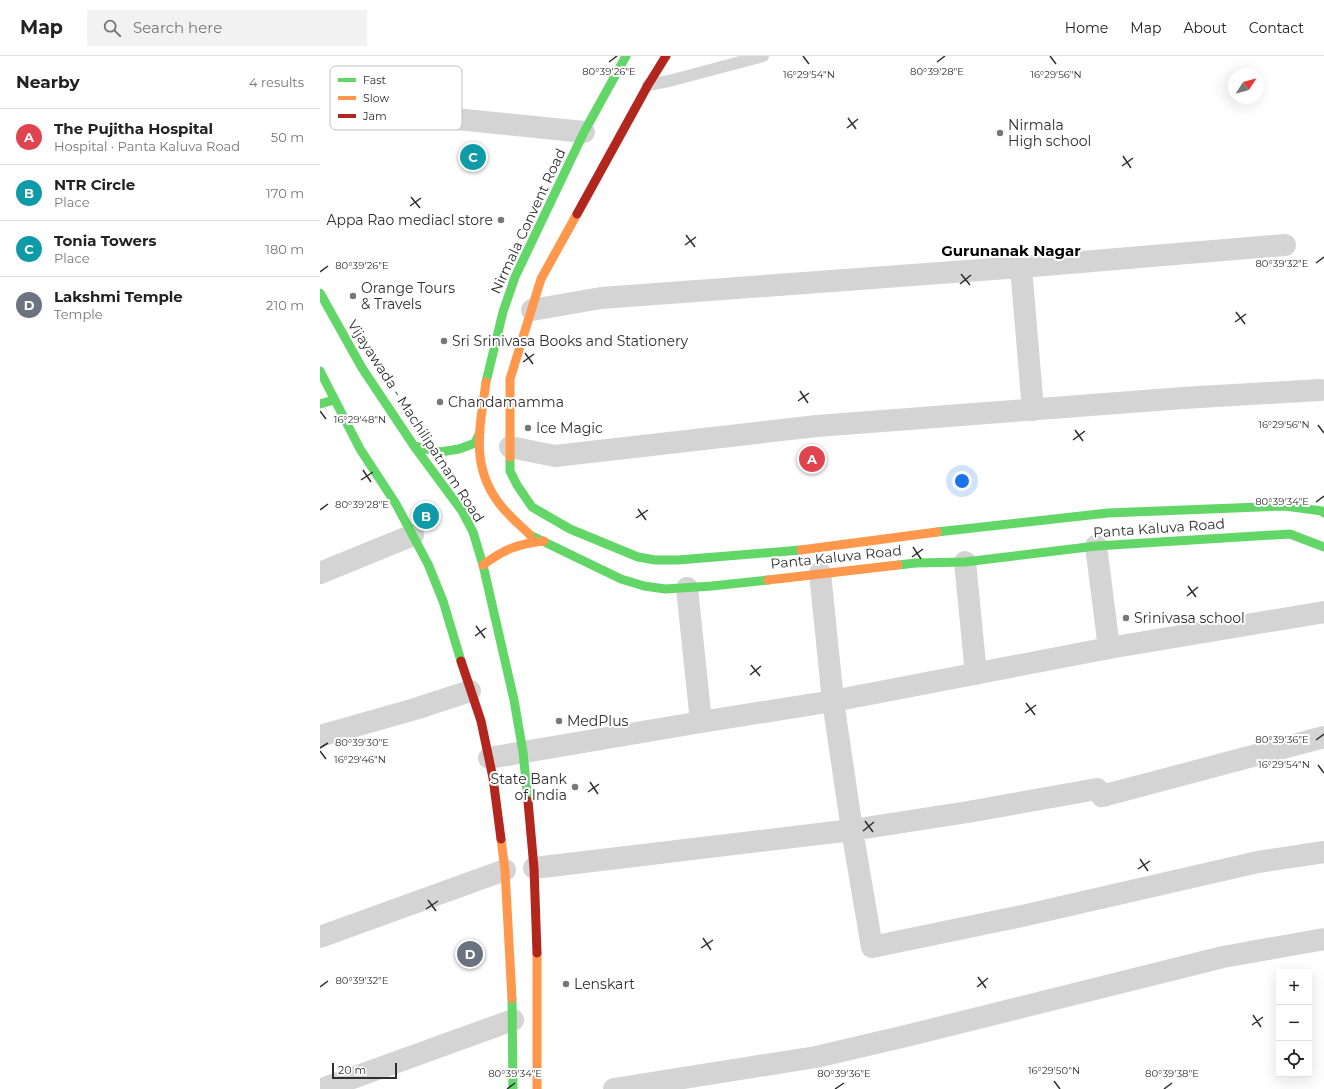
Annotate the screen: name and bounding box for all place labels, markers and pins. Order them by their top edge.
place label: Nirmala High school [1008,116,1091,150]
marker: Nirmala High school [995,128,1005,138]
pin: C [460,142,486,172]
place label: Appa Rao mediacl store [326,211,493,229]
marker: Appa Rao mediacl store [496,215,506,225]
place label: Orange Tours & Travels [361,279,455,313]
marker: Orange Tours & Travels [348,291,358,301]
place label: Sri Srinivasa Books and Stationery [452,332,689,350]
marker: Sri Srinivasa Books and Stationery [439,336,449,346]
place label: Chandamamma [448,393,564,411]
marker: Chandamamma [435,397,445,407]
place label: Ice Magic [536,419,603,437]
marker: Ice Magic [523,423,533,433]
pin: A [799,444,825,474]
pin: B [413,501,439,531]
place label: Srinivasa school [1134,609,1245,627]
marker: Srinivasa school [1121,613,1131,623]
place label: MedPlus [567,712,629,730]
marker: MedPlus [554,716,564,726]
place label: State Bank of India [491,770,568,804]
marker: State Bank of India [570,782,580,792]
pin: D [457,939,483,969]
place label: Lenskart [574,975,635,993]
marker: Lenskart [561,979,571,989]

